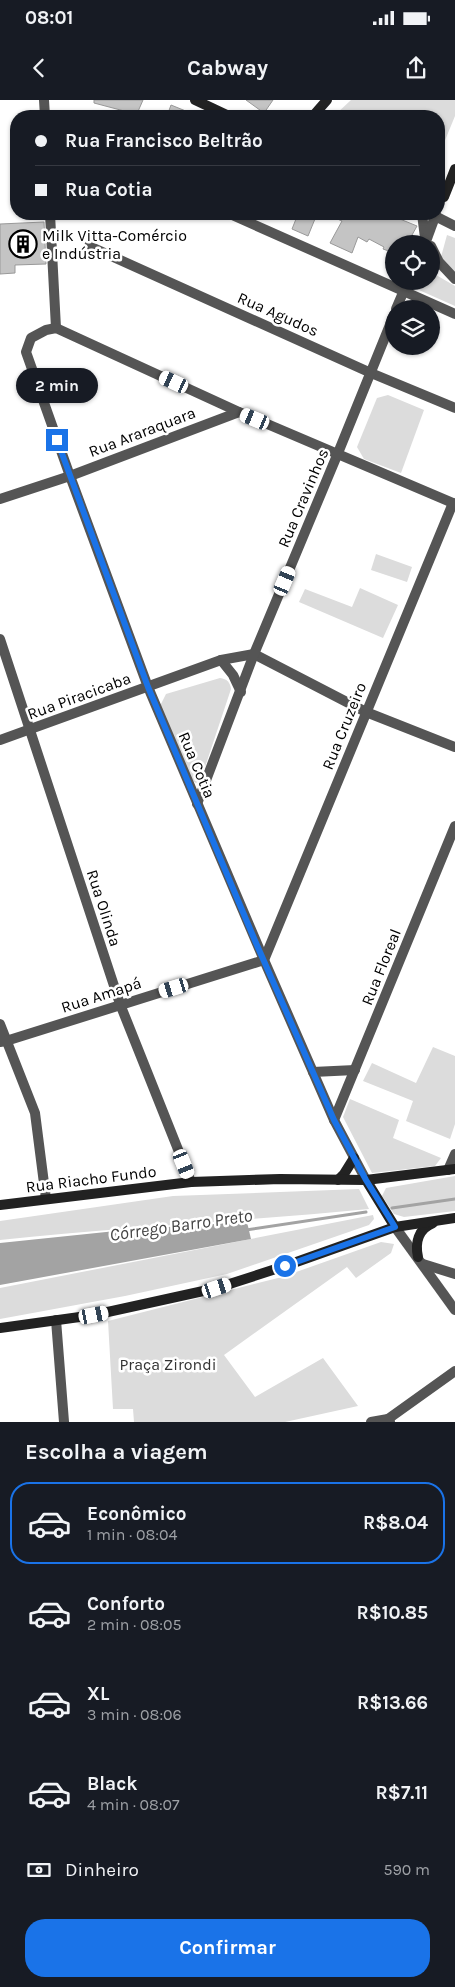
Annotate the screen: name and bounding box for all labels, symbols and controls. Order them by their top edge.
text: 08:01 [25,7,73,29]
icon: back [25,54,53,82]
icon: share [402,54,430,82]
text: Cabway [187,55,268,81]
text: Rua Francisco Beltrão [65,130,263,152]
text: Rua Cotia [65,179,153,201]
place label: Milk Vitta-Comércio e Indústria [42,226,187,263]
building icon: Milk Vitta-Comércio e Indústria [8,229,38,259]
map controls [385,235,440,355]
button: locate [385,235,440,290]
street label: Rua Agudos [235,288,321,340]
button: layers [385,300,440,355]
callout: 2 min [16,368,98,402]
car [157,369,190,395]
text: 2 min [35,376,79,395]
street label: Rua Araraquara [86,403,198,461]
car [238,406,271,432]
route end [46,429,68,451]
street label: Rua Cravinhos [274,446,332,550]
car [272,564,297,598]
street label: Rua Piracicaba [25,668,133,724]
street label: Rua Cruzeiro [318,680,370,772]
street label: Rua Cotia [175,729,219,801]
street label: Rua Olinda [83,867,125,949]
street label: Rua Floreal [357,926,405,1008]
street label: Rua Amapá [58,973,144,1017]
car [157,976,190,1000]
car [171,1147,196,1181]
street label: Rua Riacho Fundo [25,1162,157,1196]
water label: Córrego Barro Preto [108,1204,254,1246]
route start [274,1255,296,1277]
car [200,1276,233,1300]
car [77,1305,110,1325]
park label: Praça Zirondi [120,1355,216,1374]
text: Escolha a viagem [25,1439,208,1465]
icon: car [27,1501,72,1546]
text: Econômico [87,1503,187,1525]
text: R$8.04 [363,1512,428,1534]
text: 1 min · 08:04 [87,1525,177,1544]
icon: car [27,1591,72,1636]
text: Conforto [87,1593,165,1615]
text: R$10.85 [356,1602,428,1624]
text: 2 min · 08:05 [87,1615,181,1634]
icon: car [27,1681,72,1726]
text: XL [87,1683,109,1705]
text: R$13.66 [357,1692,428,1714]
text: 3 min · 08:06 [87,1705,182,1724]
icon: car [27,1771,72,1816]
text: Black [87,1773,138,1795]
text: R$7.11 [376,1782,428,1804]
text: 4 min · 08:07 [87,1795,180,1814]
icon: cash [25,1856,53,1884]
text: Dinheiro [65,1859,139,1881]
text: 590 m [383,1860,430,1879]
button: Confirmar [25,1919,430,1977]

